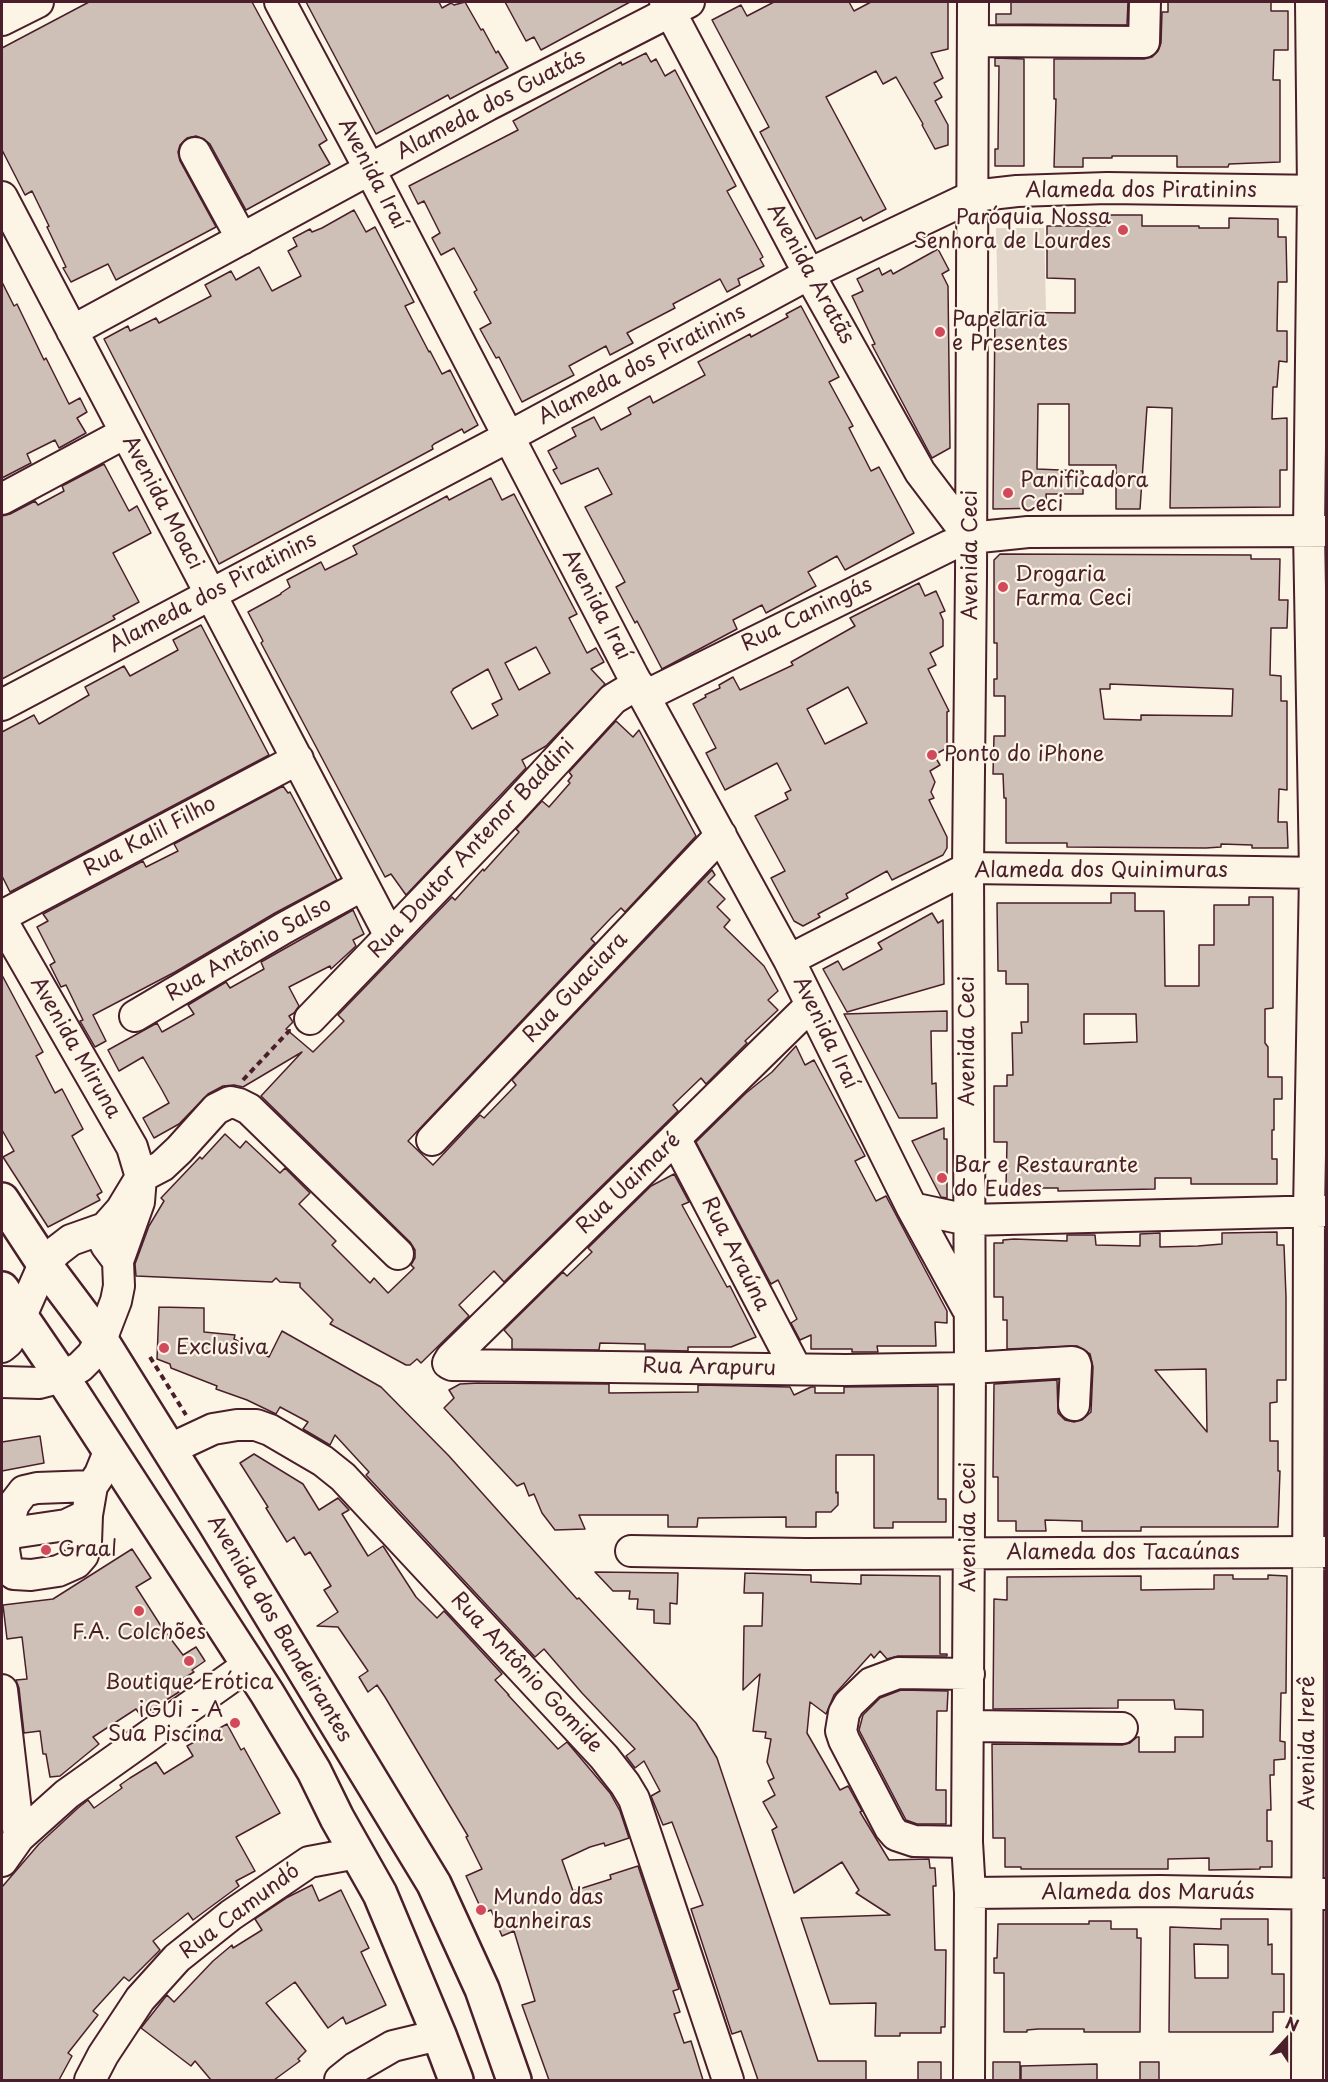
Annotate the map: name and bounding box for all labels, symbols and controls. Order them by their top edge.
street label: Alameda dos Guatás [392,45,590,165]
street label: Avenida Iraí [332,114,412,234]
street label: Alameda dos Piratinins [1025,178,1257,204]
street label: Avenida Aratãs [761,199,859,349]
place label: Paróquia Nossa Senhora de Lourdes [913,205,1111,255]
marker: Paróquia Nossa Senhora de Lourdes [1116,223,1130,237]
street label: Alameda dos Piratinins [534,300,750,430]
place label: Papelaria e Presentes [952,307,1068,357]
marker: Papelaria e Presentes [933,325,947,339]
street label: Avenida Moaci [116,432,208,574]
place label: Panificadora Ceci [1020,468,1148,518]
marker: Panificadora Ceci [1001,486,1015,500]
street label: Avenida Ceci [958,490,984,620]
street label: Alameda dos Piratinins [105,528,321,658]
street label: Avenida Iraí [556,545,636,665]
place label: Drogaria Farma Ceci [1015,562,1132,612]
street label: Rua Caningás [737,572,877,658]
marker: Drogaria Farma Ceci [996,580,1010,594]
street label: Rua Doutor Antenor Baddini [364,734,580,964]
place label: Ponto do iPhone [944,742,1104,768]
marker: Ponto do iPhone [925,748,939,762]
street label: Rua Kalil Filho [79,792,221,882]
street label: Alameda dos Quinimuras [974,858,1228,884]
street label: Rua Antônio Salso [162,892,336,1008]
street label: Rua Guaciara [518,928,634,1048]
street label: Avenida Miruna [24,973,126,1123]
street label: Avenida Iraí [787,973,863,1093]
street label: Avenida Ceci [955,976,981,1106]
street label: Rua Uaimaré [572,1128,686,1240]
place label: Bar e Restaurante do Eudes [954,1153,1138,1203]
marker: Bar e Restaurante do Eudes [935,1171,949,1185]
street label: Rua Araúna [696,1193,774,1315]
place label: Exclusiva [176,1335,268,1361]
marker: Exclusiva [157,1341,171,1355]
street label: Rua Arapuru [642,1354,776,1382]
street label: Avenida Ceci [956,1462,982,1592]
street label: Avenida dos Bandeirantes [201,1511,357,1747]
place label: Graal [58,1537,117,1563]
street label: Alameda dos Tacaúnas [1006,1540,1240,1566]
marker: Graal [39,1543,53,1557]
street label: Rua Antônio Gomide [445,1587,607,1759]
marker: F.A. Colchões [132,1604,146,1618]
place label: F.A. Colchões [72,1620,206,1646]
marker: Boutique Erótica [182,1654,196,1668]
place label: Boutique Erótica [105,1670,273,1696]
street label: Avenida Irerê [1295,1676,1321,1810]
place label: iGUi - A Sua Piscina [108,1698,223,1748]
marker: iGUi - A Sua Piscina [228,1716,242,1730]
street label: Rua Camundó [175,1859,305,1965]
street label: Alameda dos Maruás [1041,1880,1255,1906]
place label: Mundo das banheiras [493,1885,603,1935]
marker: Mundo das banheiras [474,1903,488,1917]
north arrow [1256,2010,1316,2070]
text: N [1282,2010,1303,2037]

